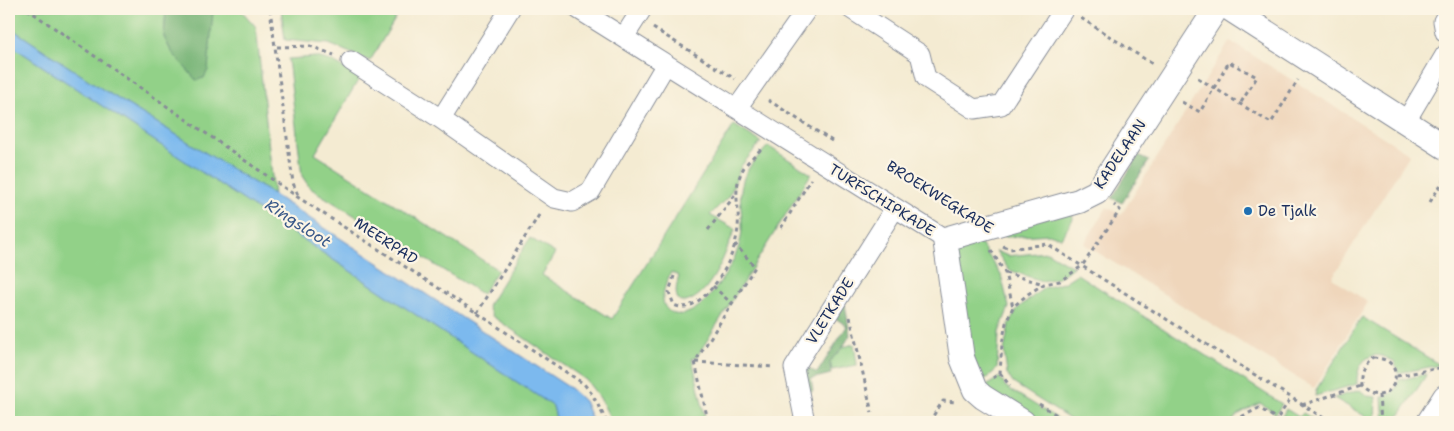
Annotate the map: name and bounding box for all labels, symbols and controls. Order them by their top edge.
street label: KADELAAN [1089,115,1151,193]
street label: BROEKWEGKADE [883,156,997,238]
street label: TURFSCHIPKADE [825,159,939,241]
water label: Ringsloot [261,194,335,252]
place label: De Tjalk [1258,201,1317,221]
marker: De Tjalk [1242,205,1254,217]
street label: MEERPAD [350,213,422,269]
street label: VLETKADE [802,274,858,348]

